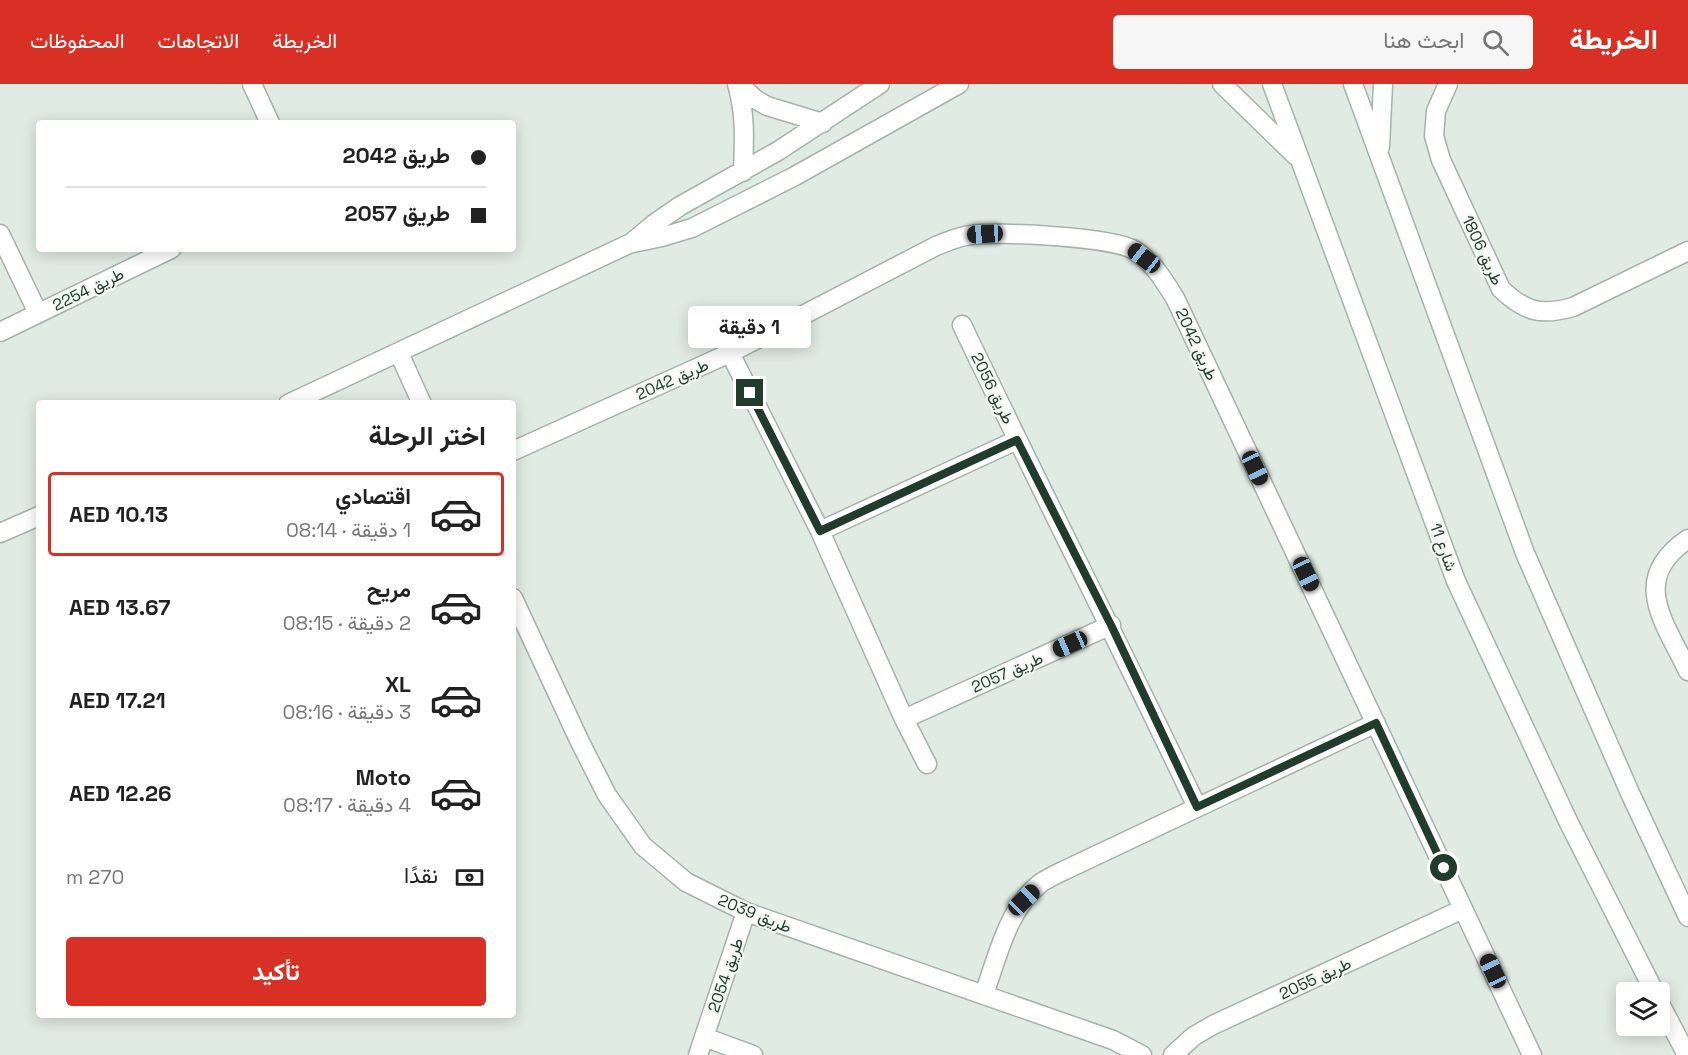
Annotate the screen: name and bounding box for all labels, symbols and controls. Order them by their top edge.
search box [1113,15,1533,69]
text: الخريطة [1569,21,1658,57]
text: ابحث هنا [1383,26,1464,54]
icon: search [1479,26,1512,59]
text: المحفوظات [30,27,125,54]
text: الاتجاهات [158,27,239,54]
text: الخريطة [272,27,337,54]
text: طريق 2042 [342,141,450,169]
text: طريق 2057 [344,199,450,227]
street label: طريق 1806 [1457,212,1508,289]
car [967,224,1003,244]
car [1124,240,1164,276]
street label: طريق 2254 [49,263,127,316]
street label: طريق 2042 [1171,305,1222,384]
callout: 1 دقيقة [688,306,812,348]
text: 1 دقيقة [719,314,780,340]
street label: طريق 2056 [966,349,1019,428]
street label: طريق 2042 [632,354,712,405]
route end [736,379,763,406]
text: اختر الرحلة [368,418,486,453]
car [1239,448,1271,488]
text: اقتصادي [335,482,411,510]
icon: car [429,487,483,541]
text: AED 10.13 [69,500,168,528]
text: 1 دقيقة · 08:14 [286,517,411,543]
street label: شارع 11 [1424,520,1462,574]
car [1290,554,1322,594]
text: مريح [367,575,411,603]
icon: car [429,580,483,634]
text: AED 13.67 [69,593,170,621]
text: 2 دقيقة · 08:15 [283,610,411,636]
car [1050,628,1090,660]
street label: طريق 2057 [968,647,1046,698]
text: XL [385,670,411,698]
icon: car [429,673,483,727]
text: AED 17.21 [69,686,166,714]
text: 3 دقيقة · 08:16 [283,699,411,725]
text: Moto [355,763,411,791]
icon: car [429,766,483,820]
text: AED 12.26 [69,779,172,807]
text: 4 دقيقة · 08:17 [283,792,411,818]
route start [1430,854,1457,881]
text: نقدًا [404,861,438,889]
icon: cash [453,861,486,894]
text: 270 m [66,864,124,890]
car [1005,881,1043,919]
street label: طريق 2039 [715,889,795,938]
street label: طريق 2054 [703,935,748,1015]
button: تأكيد [66,937,486,1006]
car [1477,951,1509,991]
street label: طريق 2055 [1276,953,1355,1004]
map controls [1616,982,1670,1036]
button: layers [1616,982,1670,1036]

